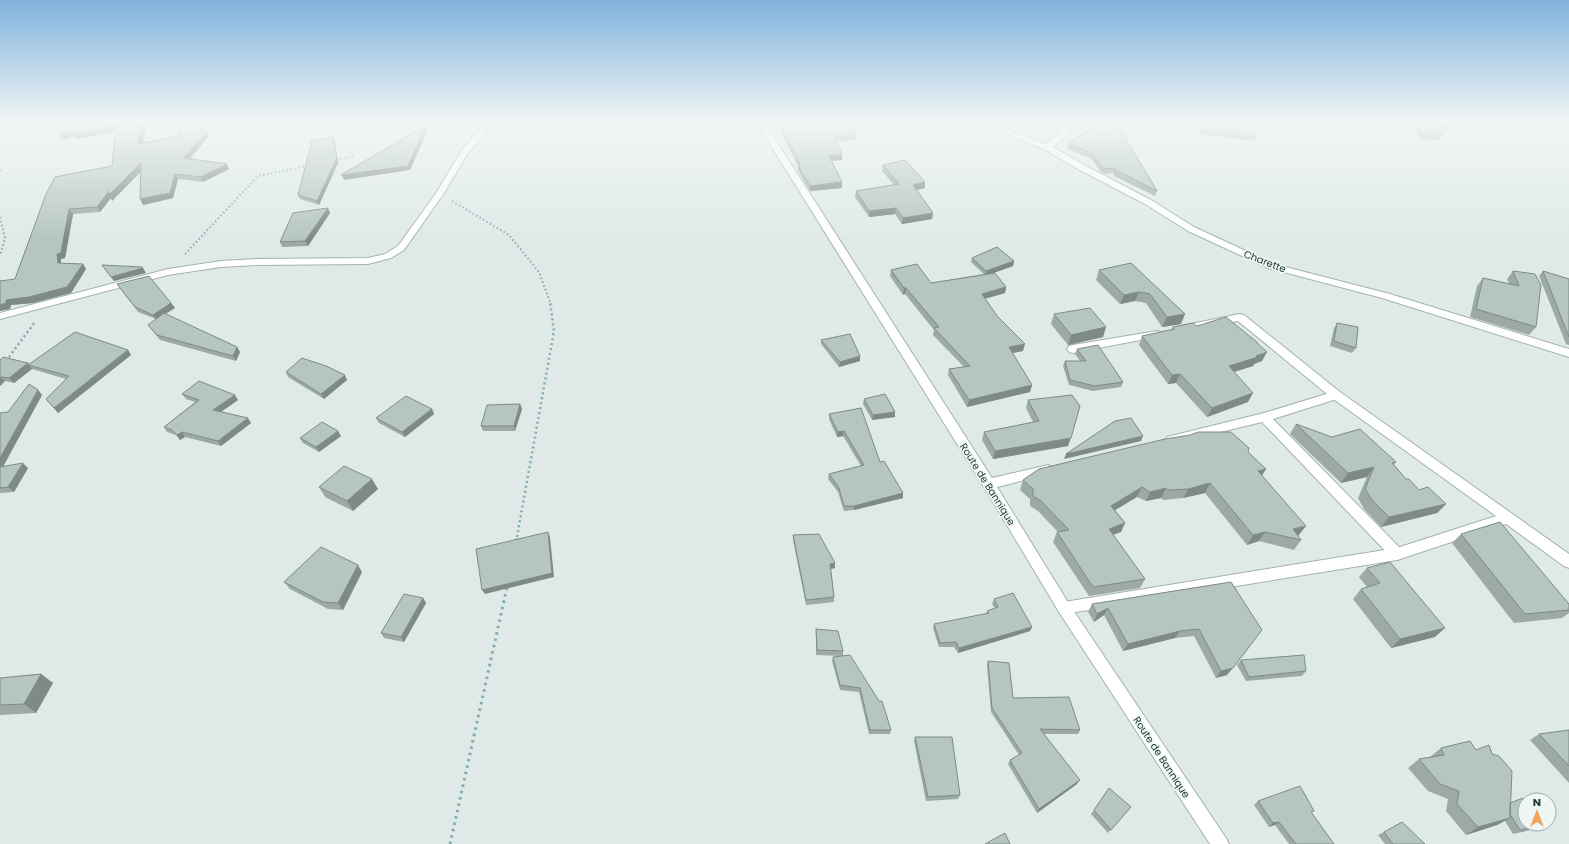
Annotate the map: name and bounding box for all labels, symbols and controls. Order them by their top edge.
street label: Charette [1241,247,1288,276]
street label: Route de Bannique [956,440,1019,528]
street label: Route de Bannique [1130,714,1194,801]
north arrow [1517,792,1557,832]
text: N [1533,794,1541,810]

